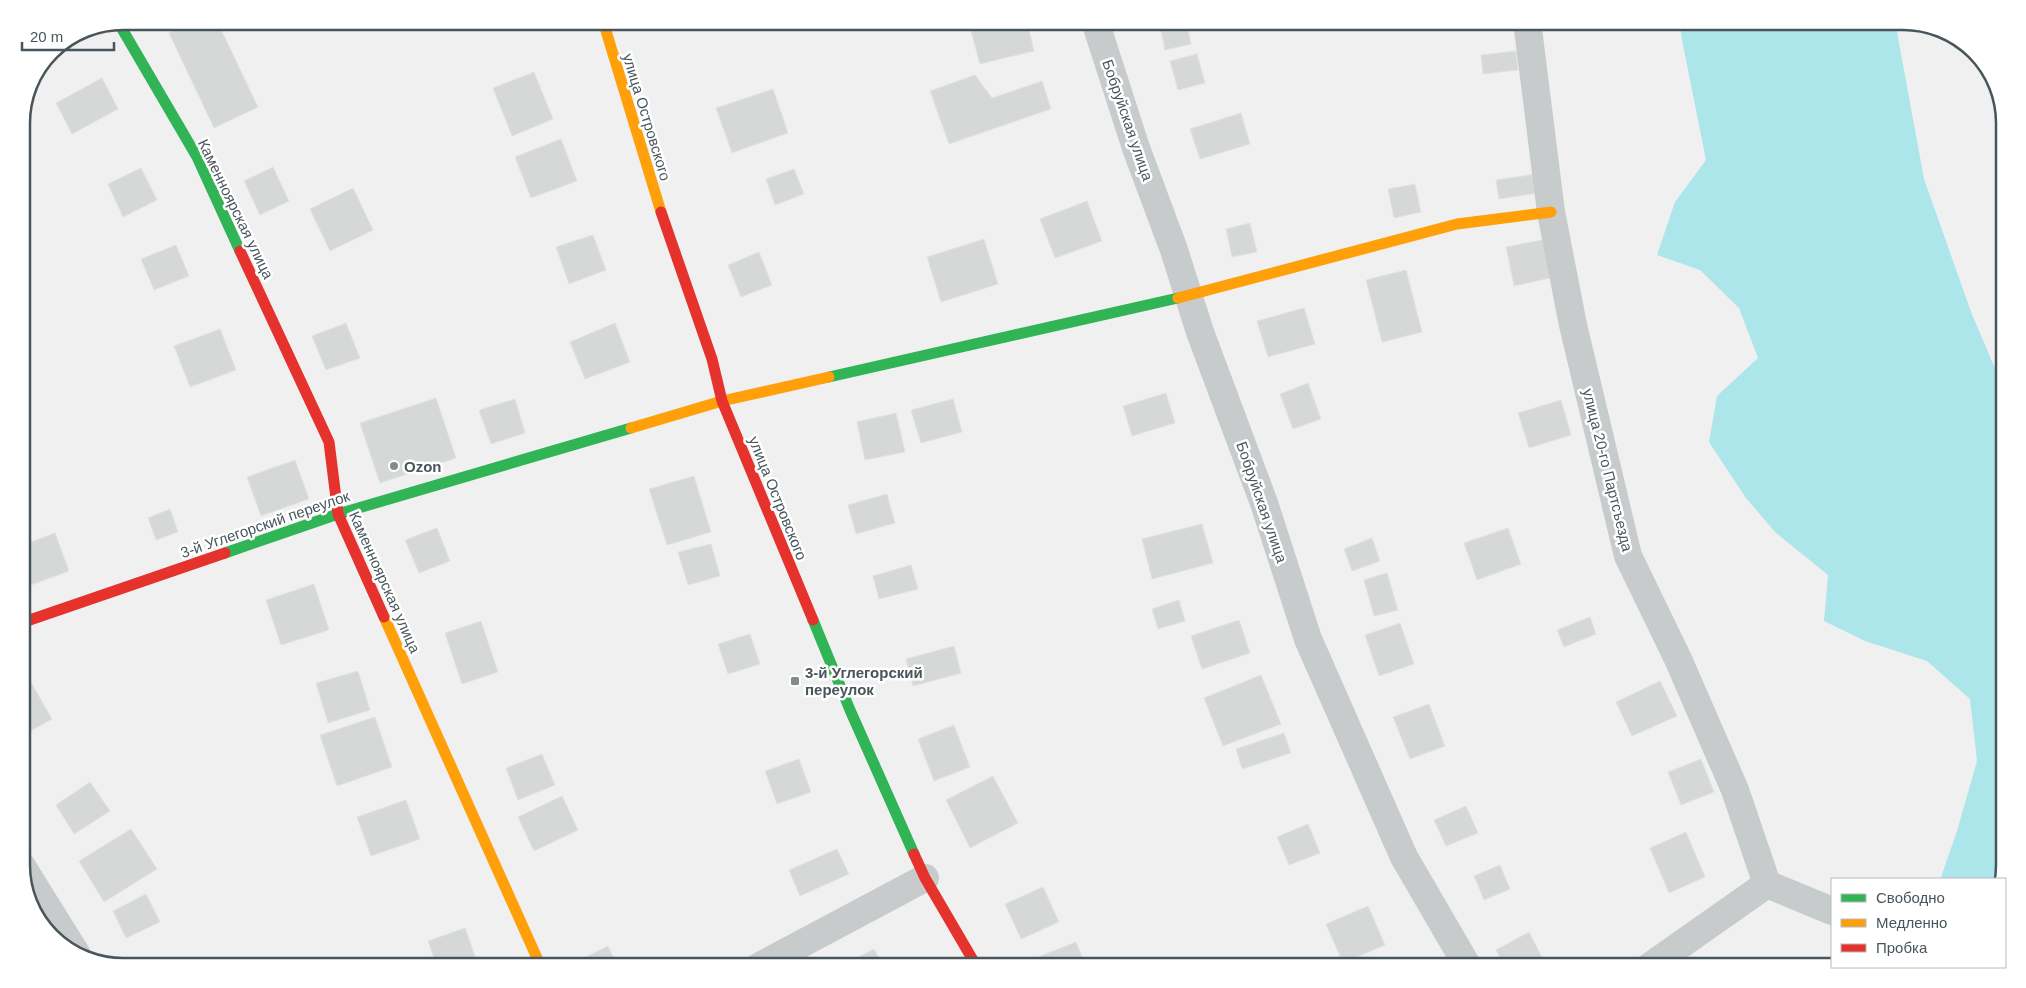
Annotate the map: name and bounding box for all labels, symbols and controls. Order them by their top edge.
scale bar [22,20,115,52]
text: 20 m [30,28,63,45]
street label: улица Островского [620,51,674,183]
street label: Бобруйская улица [1099,57,1157,183]
street label: Каменноярская улица [195,136,278,282]
street label: улица 20-го Партсъезда [1580,387,1637,554]
street label: улица Островского [745,434,811,562]
street label: Бобруйская улица [1233,439,1291,565]
place label: Ozon [404,458,442,475]
marker: Ozon [388,460,400,472]
street label: 3-й Углегорский переулок [178,487,352,561]
street label: Каменноярская улица [346,508,424,656]
place label: 3-й Углегорский переулок [805,664,923,698]
marker: 3-й Углегорский переулок [789,675,801,687]
legend [1831,878,2006,968]
text: Свободно [1876,889,1945,906]
text: Медленно [1876,914,1947,931]
text: Пробка [1876,939,1928,956]

